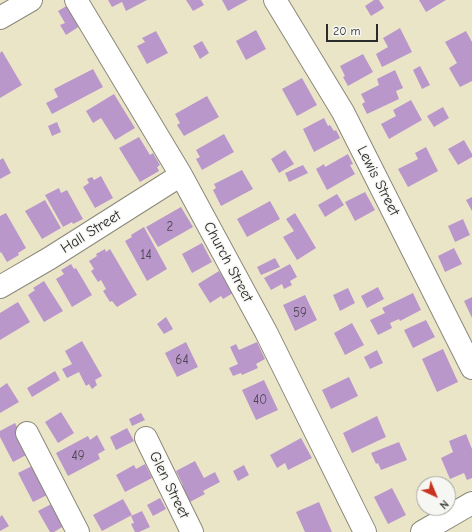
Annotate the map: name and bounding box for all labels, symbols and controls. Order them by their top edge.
scale bar [328,16,380,42]
text: 20 m [333,24,361,38]
street label: Lewis Street [353,143,403,219]
street label: Hall Street [58,206,124,258]
house number: 2 [167,219,173,235]
street label: Church Street [199,219,257,305]
house number: 14 [140,247,152,263]
house number: 59 [293,305,307,321]
house number: 64 [175,352,189,368]
house number: 40 [253,392,267,408]
house number: 49 [71,448,85,464]
street label: Glen Street [145,449,193,521]
north arrow [416,476,456,516]
text: N [437,497,451,511]

